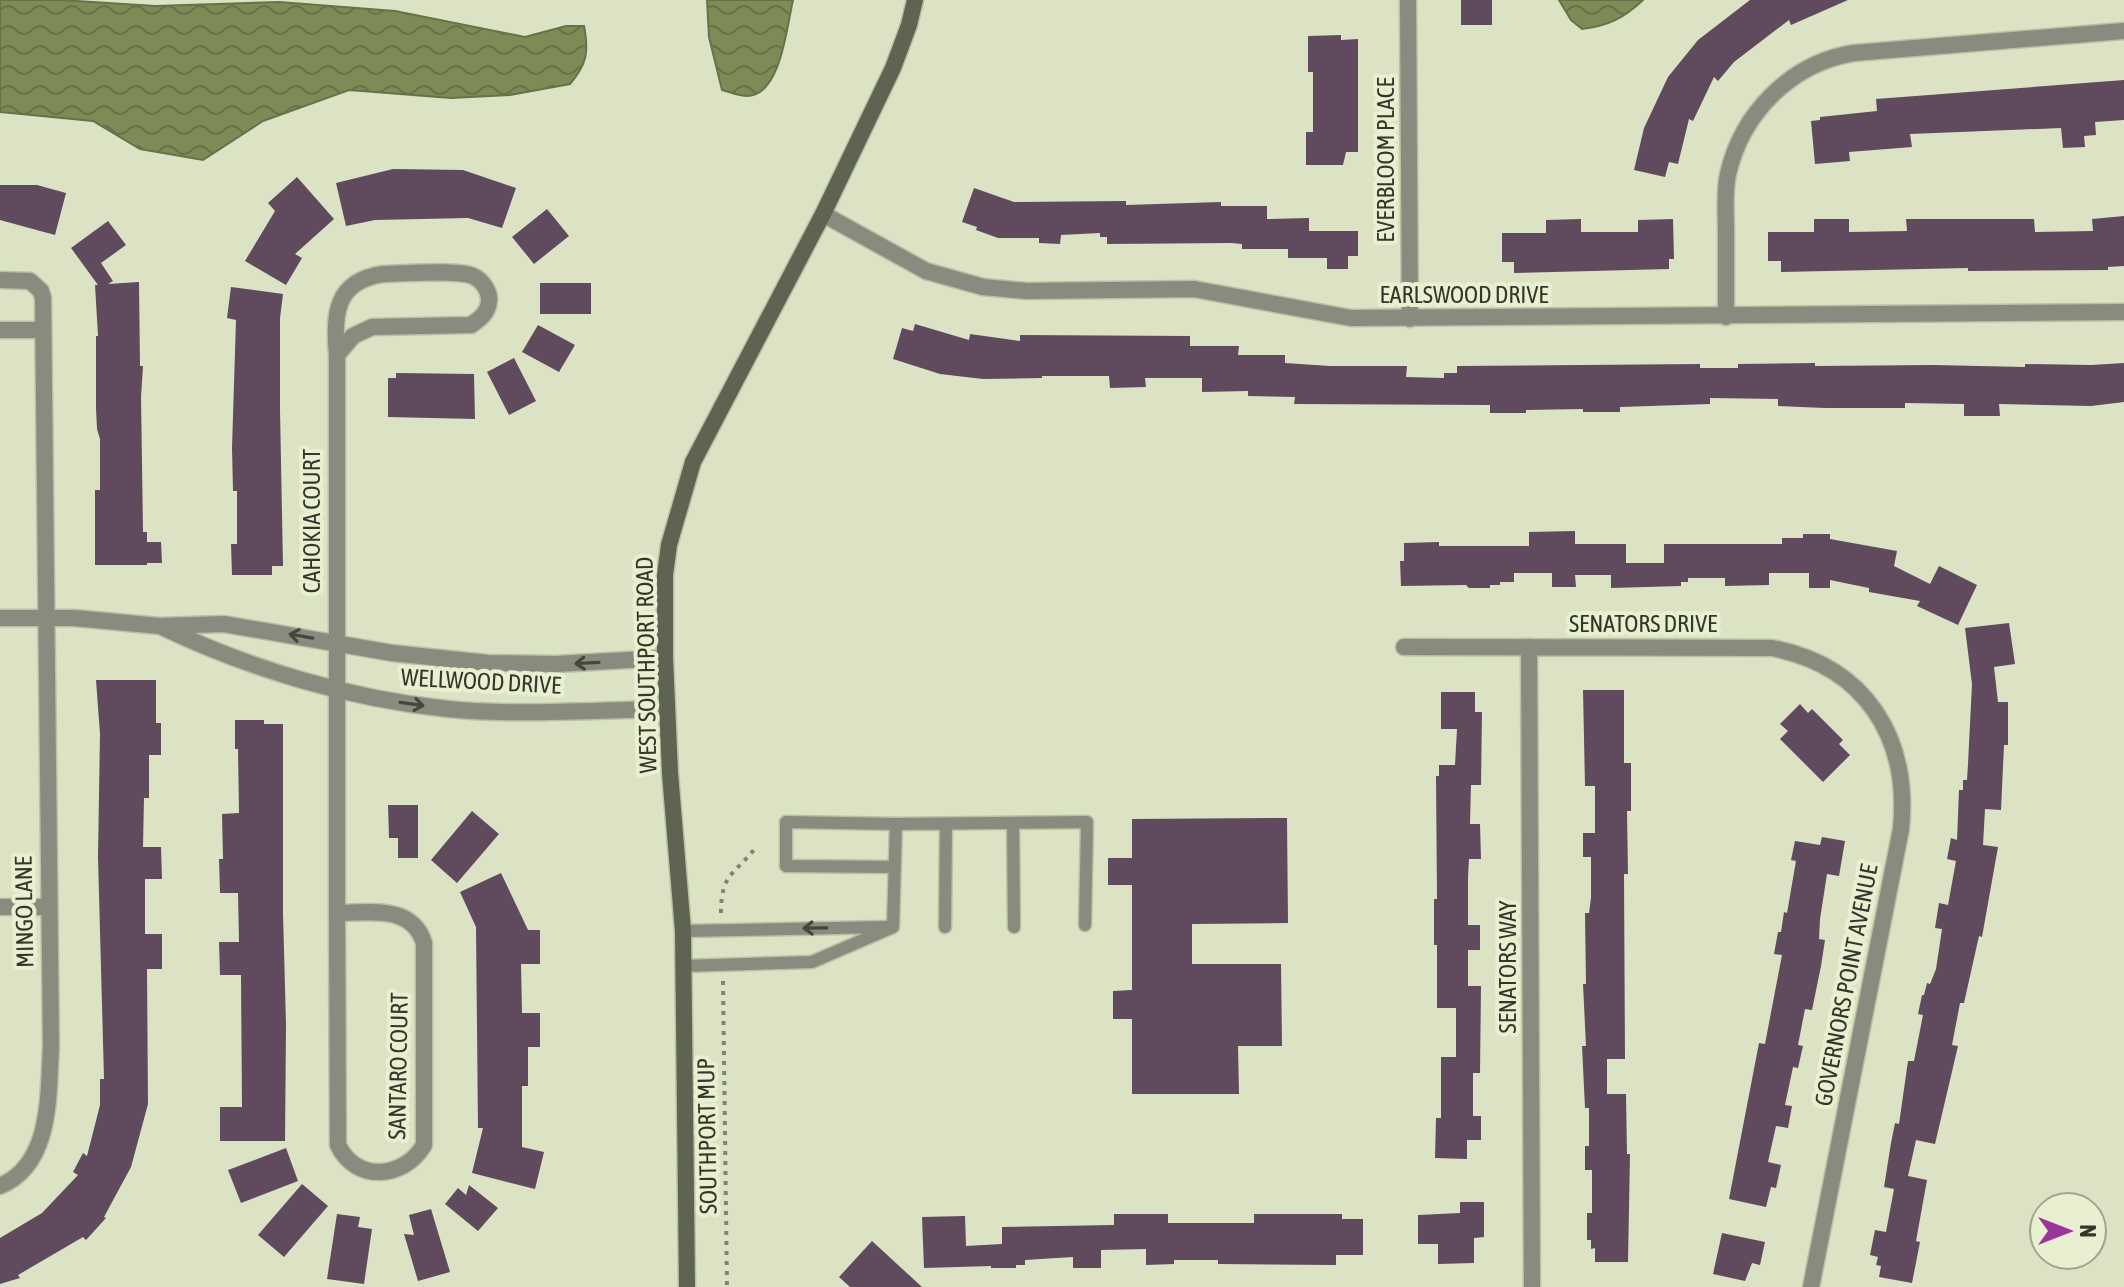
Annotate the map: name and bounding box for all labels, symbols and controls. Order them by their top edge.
street label: EVERBLOOM PLACE [1372,77,1399,243]
street label: EARLSWOOD DRIVE [1380,281,1548,308]
street label: CAHOKIA COURT [298,448,325,593]
street label: WEST SOUTHPORT ROAD [631,556,661,774]
street label: SENATORS DRIVE [1569,610,1717,637]
one-way arrow [289,628,314,643]
one-way arrow [574,656,601,671]
street label: WELLWOOD DRIVE [400,663,562,699]
one-way arrow [399,697,424,712]
street label: MINGO LANE [10,856,38,968]
street label: GOVERNORS POINT AVENUE [1809,862,1883,1108]
street label: SENATORS WAY [1494,900,1521,1033]
one-way arrow [802,921,829,936]
street label: SANTARO COURT [383,992,413,1140]
street label: SOUTHPORT MUP [692,1058,722,1214]
north arrow [2028,1191,2108,1271]
text: N [2075,1225,2101,1237]

